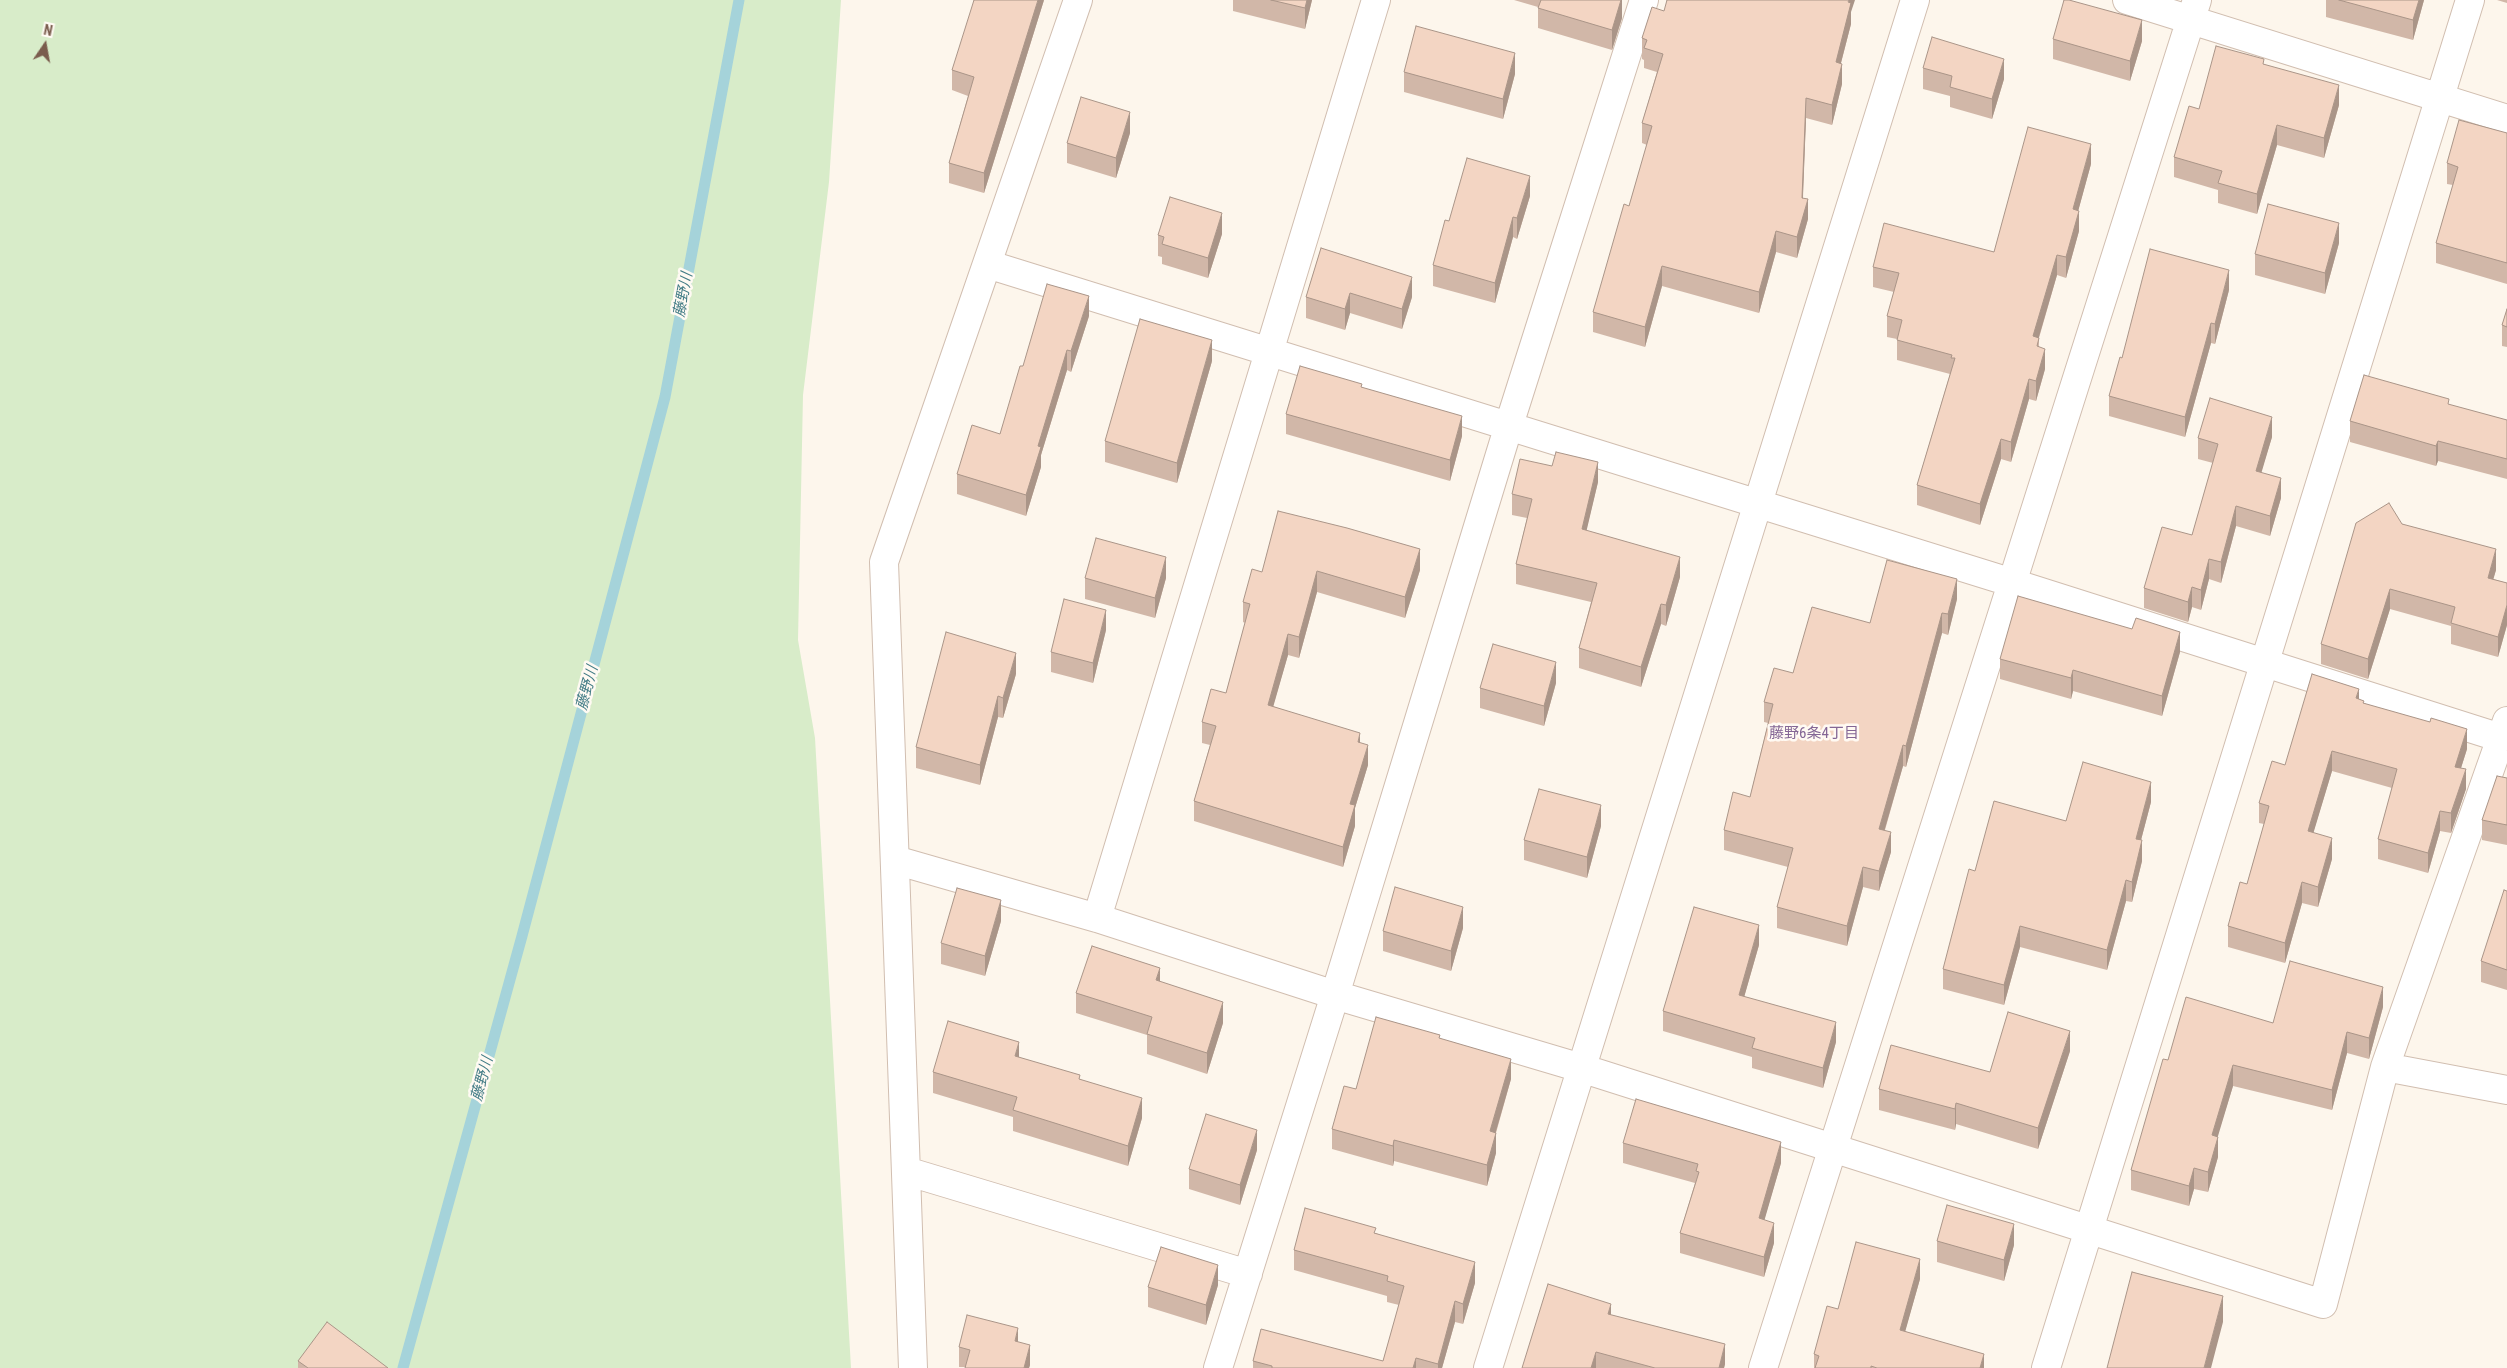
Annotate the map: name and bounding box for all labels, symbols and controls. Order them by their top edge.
north arrow [20,20,70,70]
text: N [42,22,54,39]
water label: 藤野川 [671,271,697,319]
water label: 藤野川 [573,664,603,712]
district label: 藤野6条4丁目 [1769,725,1859,743]
water label: 藤野川 [468,1055,498,1103]

